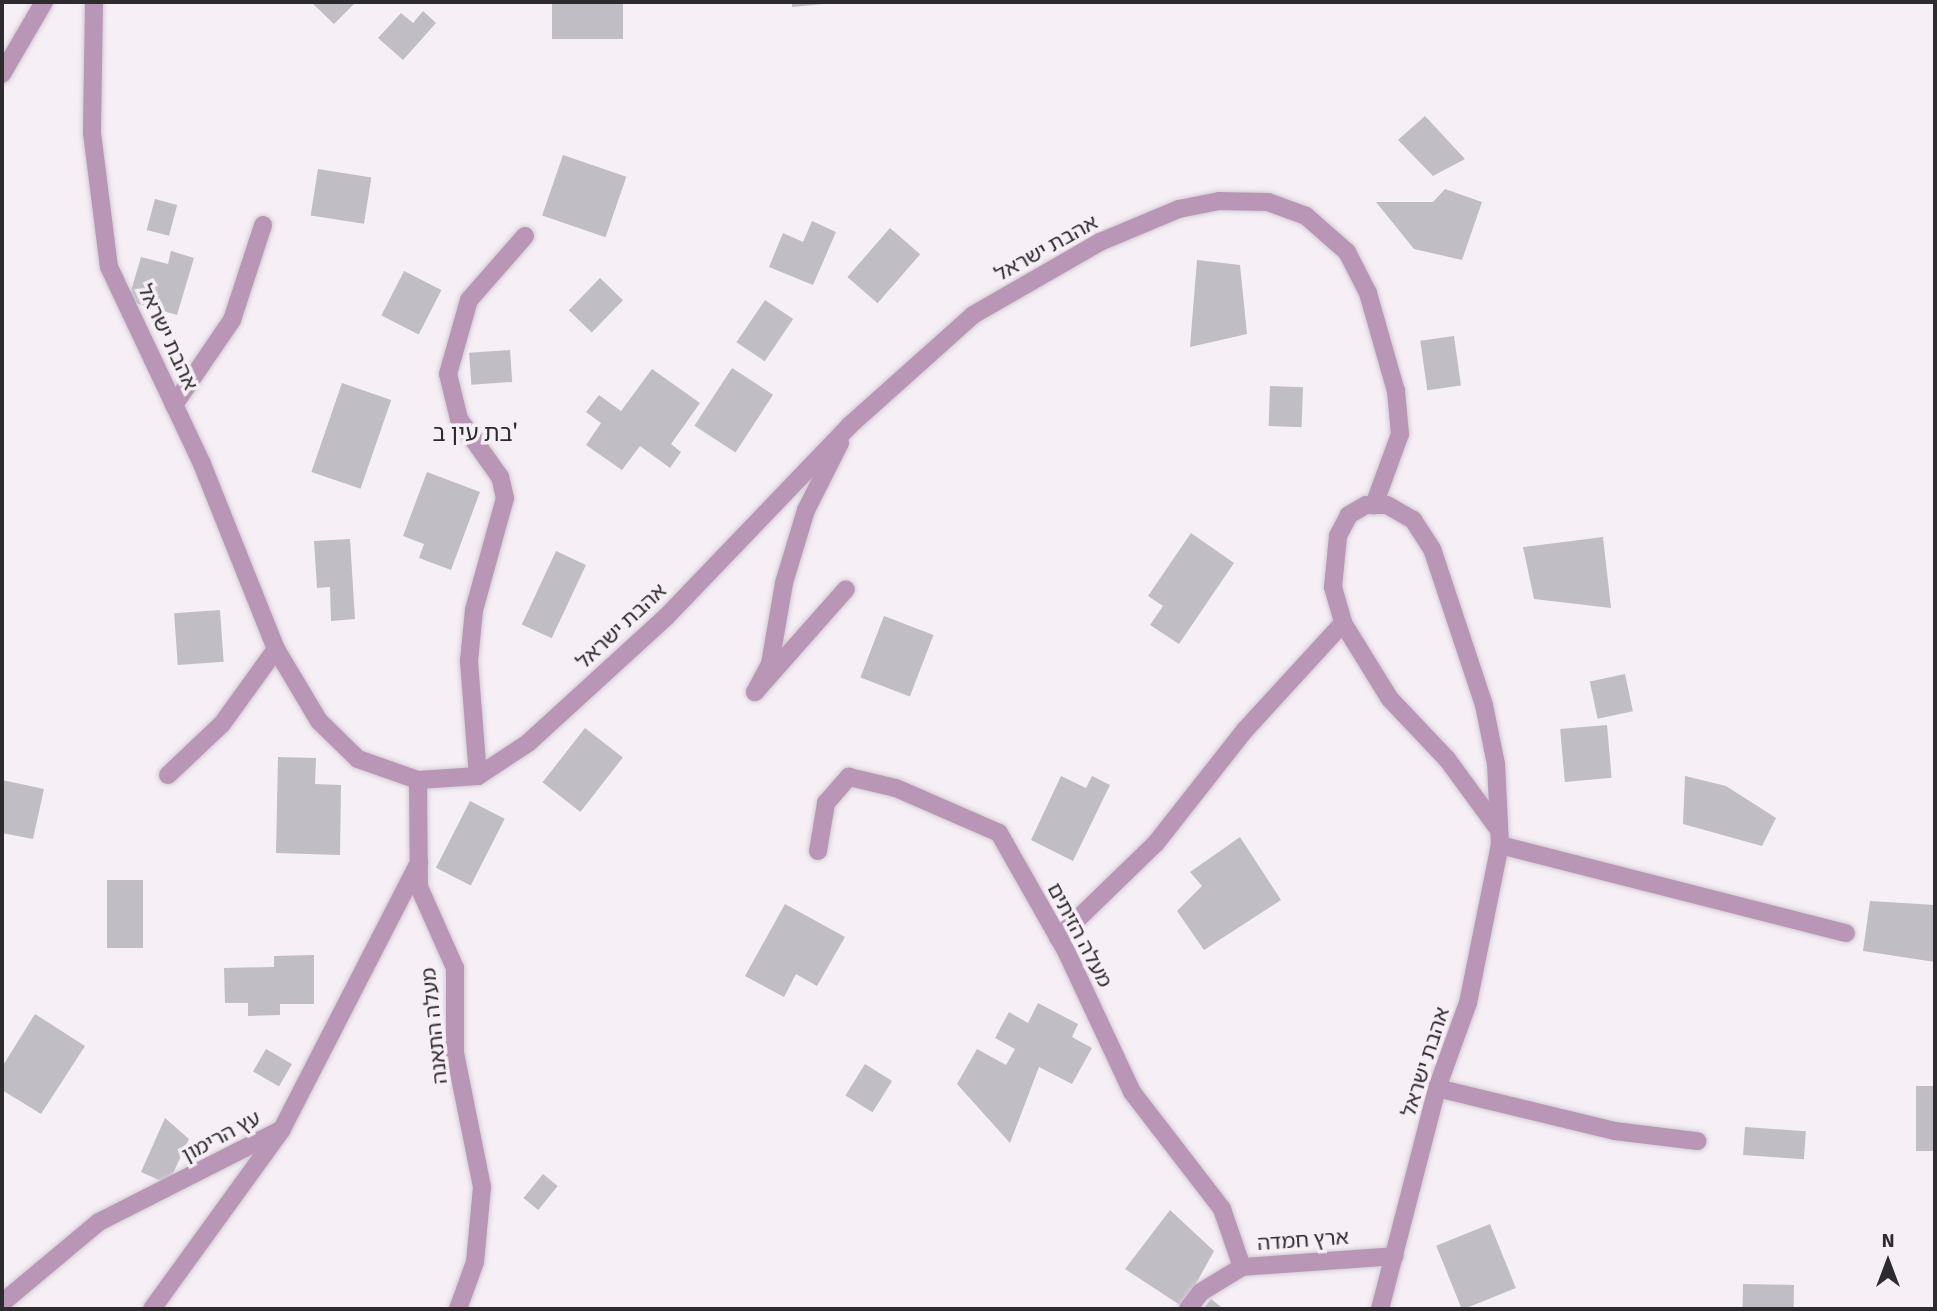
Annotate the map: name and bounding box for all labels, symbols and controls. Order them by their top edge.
street label: אהבת ישראל [990,209,1102,287]
street label: אהבת ישראל [133,280,203,394]
district label: בת עין ב' [433,420,517,448]
street label: אהבת ישראל [571,578,671,674]
street label: מעלה הזיתים [1042,878,1118,992]
street label: מעלה התאנה [415,966,453,1086]
street label: אהבת ישראל [1395,1004,1455,1120]
street label: עץ הרימון [177,1105,265,1167]
street label: ארץ חמדה [1256,1224,1350,1256]
north arrow [1853,1227,1923,1297]
text: N [1881,1229,1895,1253]

